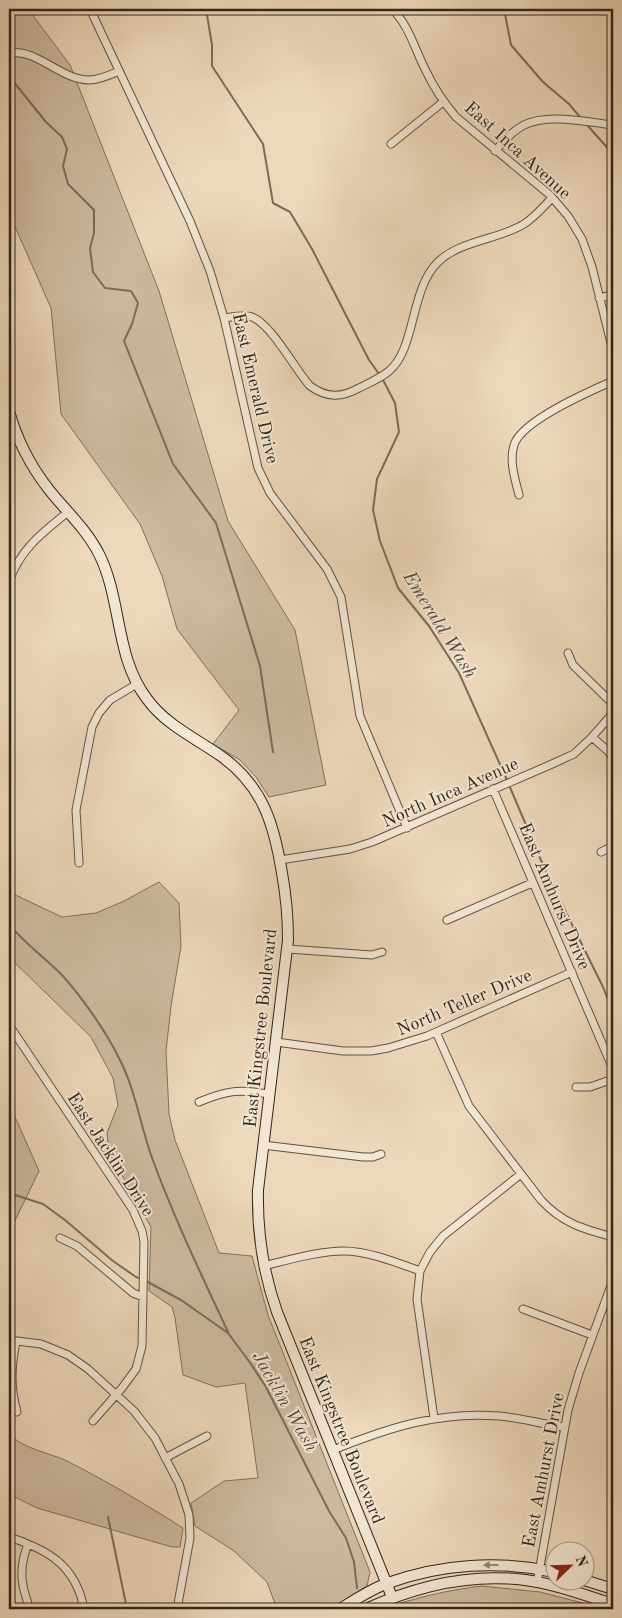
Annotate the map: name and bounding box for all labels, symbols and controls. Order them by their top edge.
street label: East Inca Avenue [461,98,574,203]
street label: East Emerald Drive [229,311,281,465]
water label: Emerald Wash [398,567,480,683]
street label: North Inca Avenue [380,755,521,831]
street label: East Amhurst Drive [515,820,593,972]
street label: East Kingstree Boulevard [242,928,280,1129]
street label: North Teller Drive [394,966,535,1040]
street label: East Jacklin Drive [63,1089,157,1220]
street label: East Kingstree Boulevard [295,1334,387,1527]
water label: Jacklin Wash [247,1349,320,1456]
street label: East Amhurst Drive [520,1391,568,1549]
north arrow [544,1540,594,1590]
text: N [573,1554,590,1569]
one-way arrow [482,1561,498,1569]

